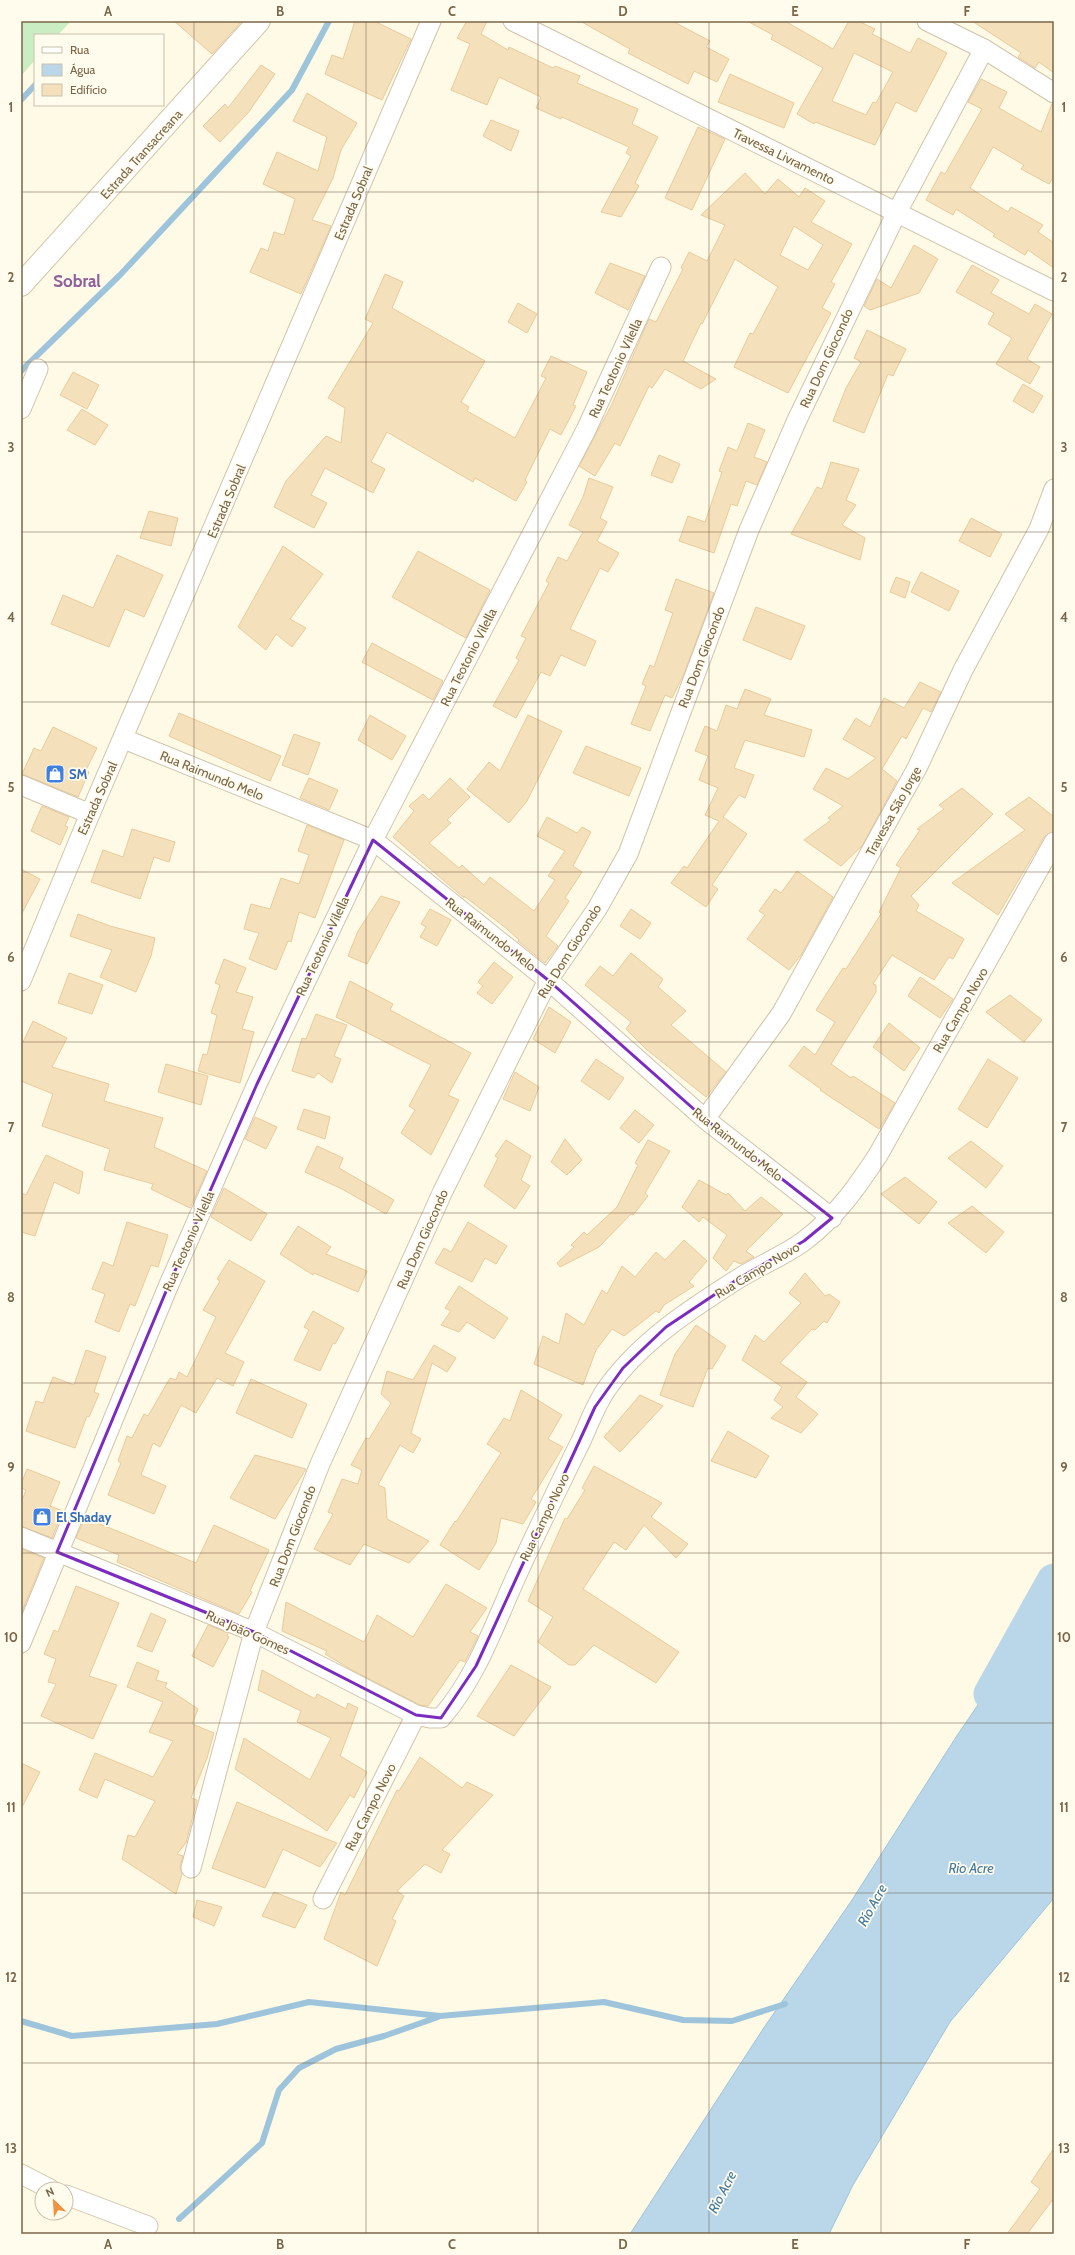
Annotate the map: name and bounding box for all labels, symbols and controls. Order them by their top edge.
text: A [104,3,113,19]
text: B [276,3,284,19]
text: C [448,3,456,19]
text: D [618,3,628,19]
text: E [791,3,799,19]
text: F [964,3,971,19]
legend [34,34,164,106]
text: Rua [70,42,89,57]
text: Água [70,62,96,77]
text: Edifício [70,82,107,97]
text: 1 [9,99,13,115]
text: 1 [1062,99,1066,115]
street label: Estrada Transacreana [97,105,186,202]
street label: Travessa Livramento [730,124,838,188]
street label: Estrada Sobral [330,164,376,242]
text: 2 [8,269,15,285]
text: 2 [1061,269,1068,285]
district label: Sobral [53,271,101,291]
street label: Rua Dom Giocondo [796,306,856,410]
street label: Rua Teotonio Vilella [585,315,645,420]
text: 3 [7,439,15,455]
text: 3 [1060,439,1068,455]
street label: Estrada Sobral [203,462,249,540]
street label: Rua Dom Giocondo [674,604,728,710]
street label: Rua Teotonio Vilella [436,605,500,709]
text: 4 [7,609,15,625]
text: 4 [1060,609,1068,625]
street label: Rua Raimundo Melo [158,747,266,803]
street label: Estrada Sobral [74,759,120,837]
shop icon: SM [44,763,66,785]
street label: Travessa São Jorge [862,763,924,859]
place label: SM [69,766,88,782]
text: 5 [8,779,15,795]
text: 5 [1061,779,1068,795]
street label: Rua Teotonio Vilella [292,893,352,998]
street label: Rua Raimundo Melo [443,894,539,974]
street label: Rua Dom Giocondo [534,901,604,1001]
text: 6 [7,949,15,965]
text: 6 [1060,949,1068,965]
street label: Rua Campo Novo [929,964,991,1056]
street label: Rua Raimundo Melo [690,1104,786,1184]
text: 7 [8,1119,15,1135]
text: 7 [1061,1119,1068,1135]
street label: Rua Dom Giocondo [393,1187,451,1291]
street label: Rua Teotonio Vilella [159,1188,218,1294]
street label: Rua Campo Novo [712,1238,802,1302]
text: 8 [7,1289,15,1305]
text: 8 [1060,1289,1068,1305]
text: 9 [7,1459,15,1475]
text: 9 [1060,1459,1068,1475]
street label: Rua Campo Novo [516,1470,572,1564]
street label: Rua Dom Giocondo [265,1483,319,1589]
shop icon: El Shaday [31,1506,53,1528]
place label: El Shaday [56,1509,111,1525]
street label: Rua João Gomes [204,1606,293,1658]
text: 10 [4,1629,18,1645]
text: 10 [1057,1629,1071,1645]
street label: Rua Campo Novo [341,1761,399,1853]
text: 11 [6,1799,16,1815]
text: 11 [1059,1799,1069,1815]
water label: Rio Acre [948,1859,994,1877]
water label: Río Acre [853,1880,891,1929]
text: 12 [5,1969,17,1985]
text: 12 [1058,1969,1070,1985]
text: 13 [5,2140,17,2156]
text: 13 [1058,2140,1070,2156]
water label: Río Acre [704,2167,741,2216]
north arrow [34,2181,74,2221]
text: N [43,2184,56,2200]
text: A [104,2236,113,2252]
text: B [276,2236,284,2252]
text: C [448,2236,456,2252]
text: D [618,2236,628,2252]
text: E [791,2236,799,2252]
text: F [964,2236,971,2252]

